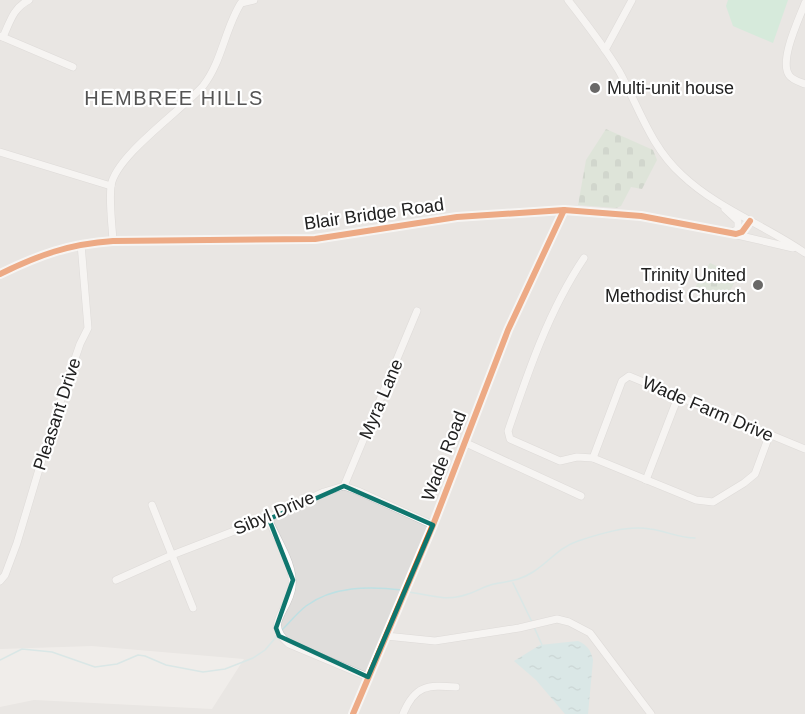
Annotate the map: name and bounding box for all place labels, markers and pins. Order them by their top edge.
place label: Multi-unit house [607,78,734,98]
marker: Multi-unit house [588,81,602,95]
place label: Trinity United Methodist Church [605,265,746,306]
marker: Trinity United Methodist Church [751,278,765,292]

